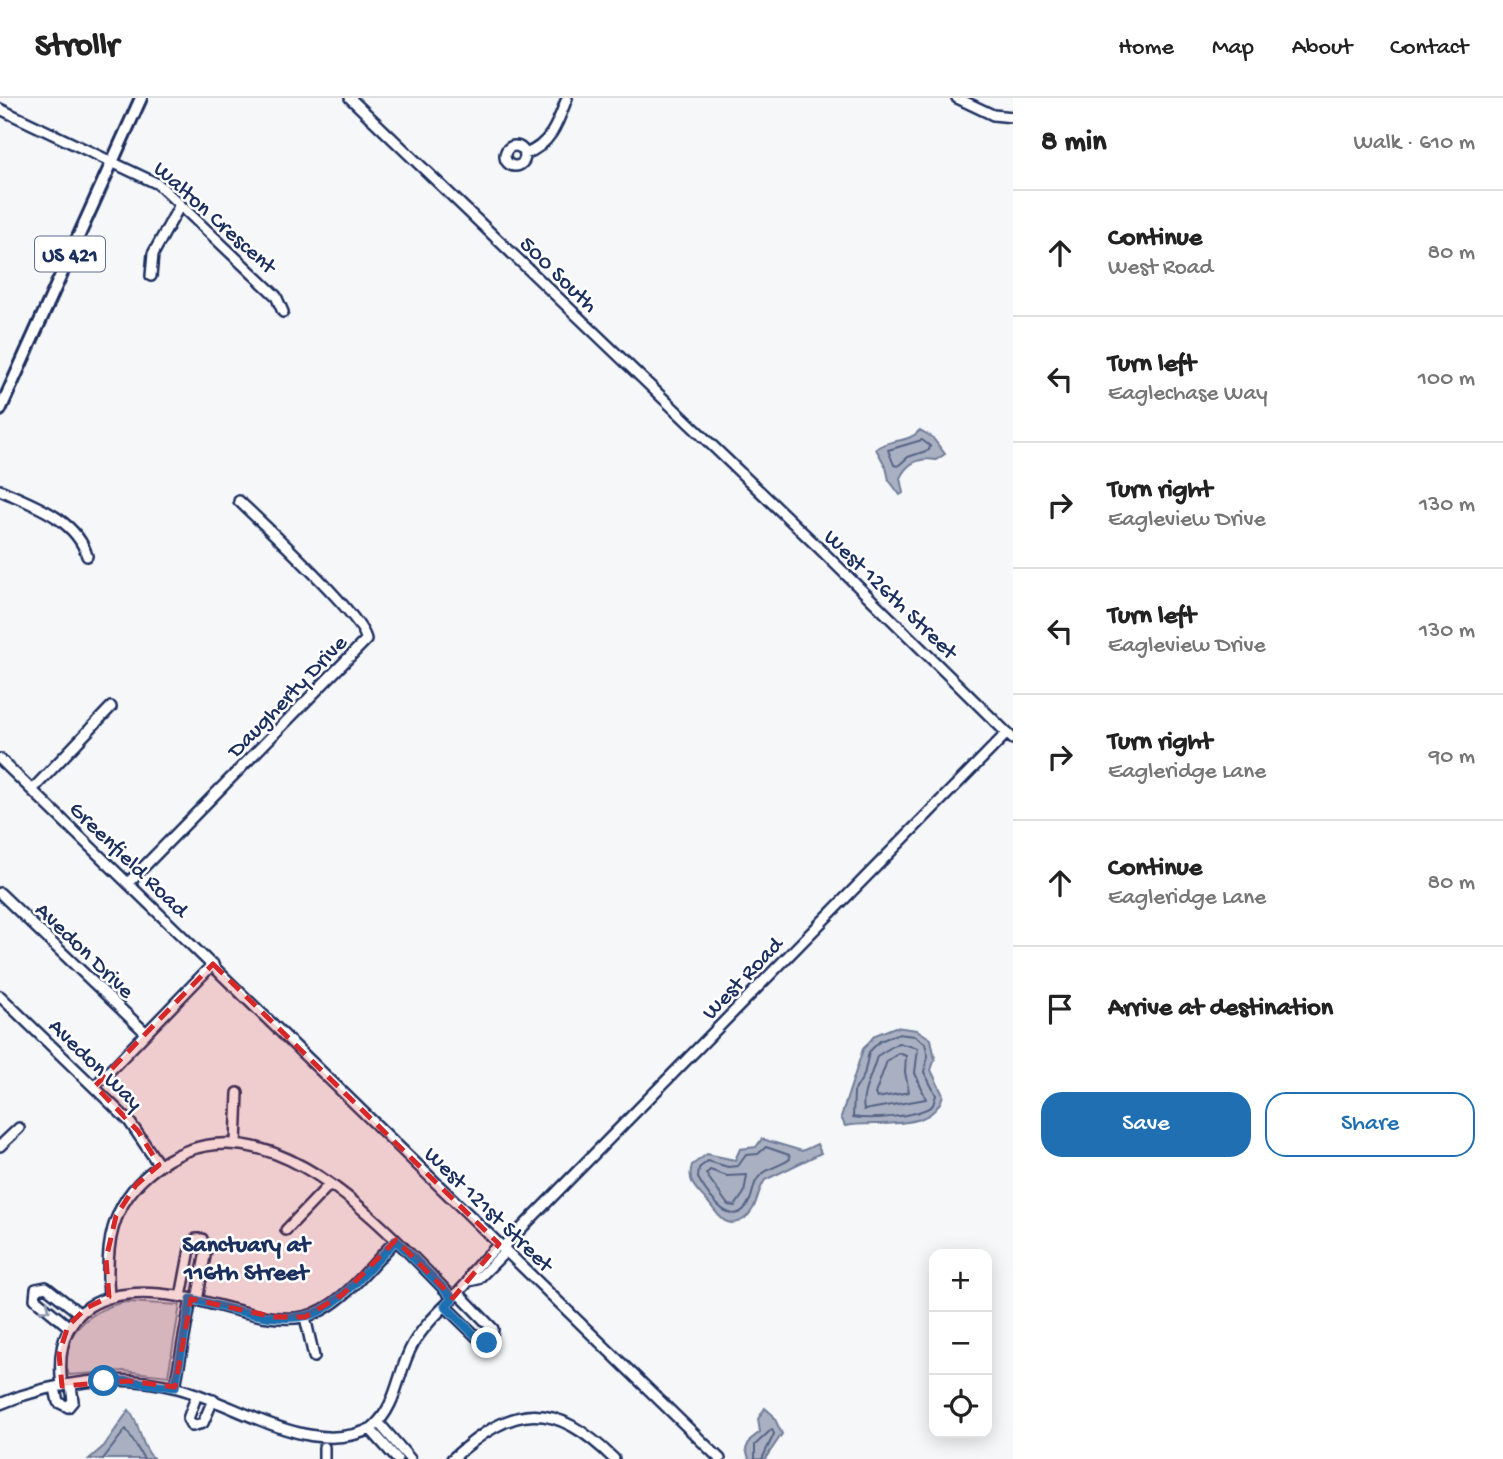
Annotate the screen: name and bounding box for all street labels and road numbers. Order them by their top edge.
street label: Walton Crescent [147,156,282,282]
street label: 500 South [513,231,602,320]
road number: US 421 [35,236,105,272]
street label: West 126th Street [817,525,963,667]
street label: Daugherty Drive [222,630,355,766]
street label: Greenfield Road [62,797,194,925]
street label: Avedon Drive [28,898,140,1006]
street label: West Road [697,931,791,1027]
street label: Avedon Way [42,1014,147,1117]
street label: West 121st Street [417,1142,559,1280]

